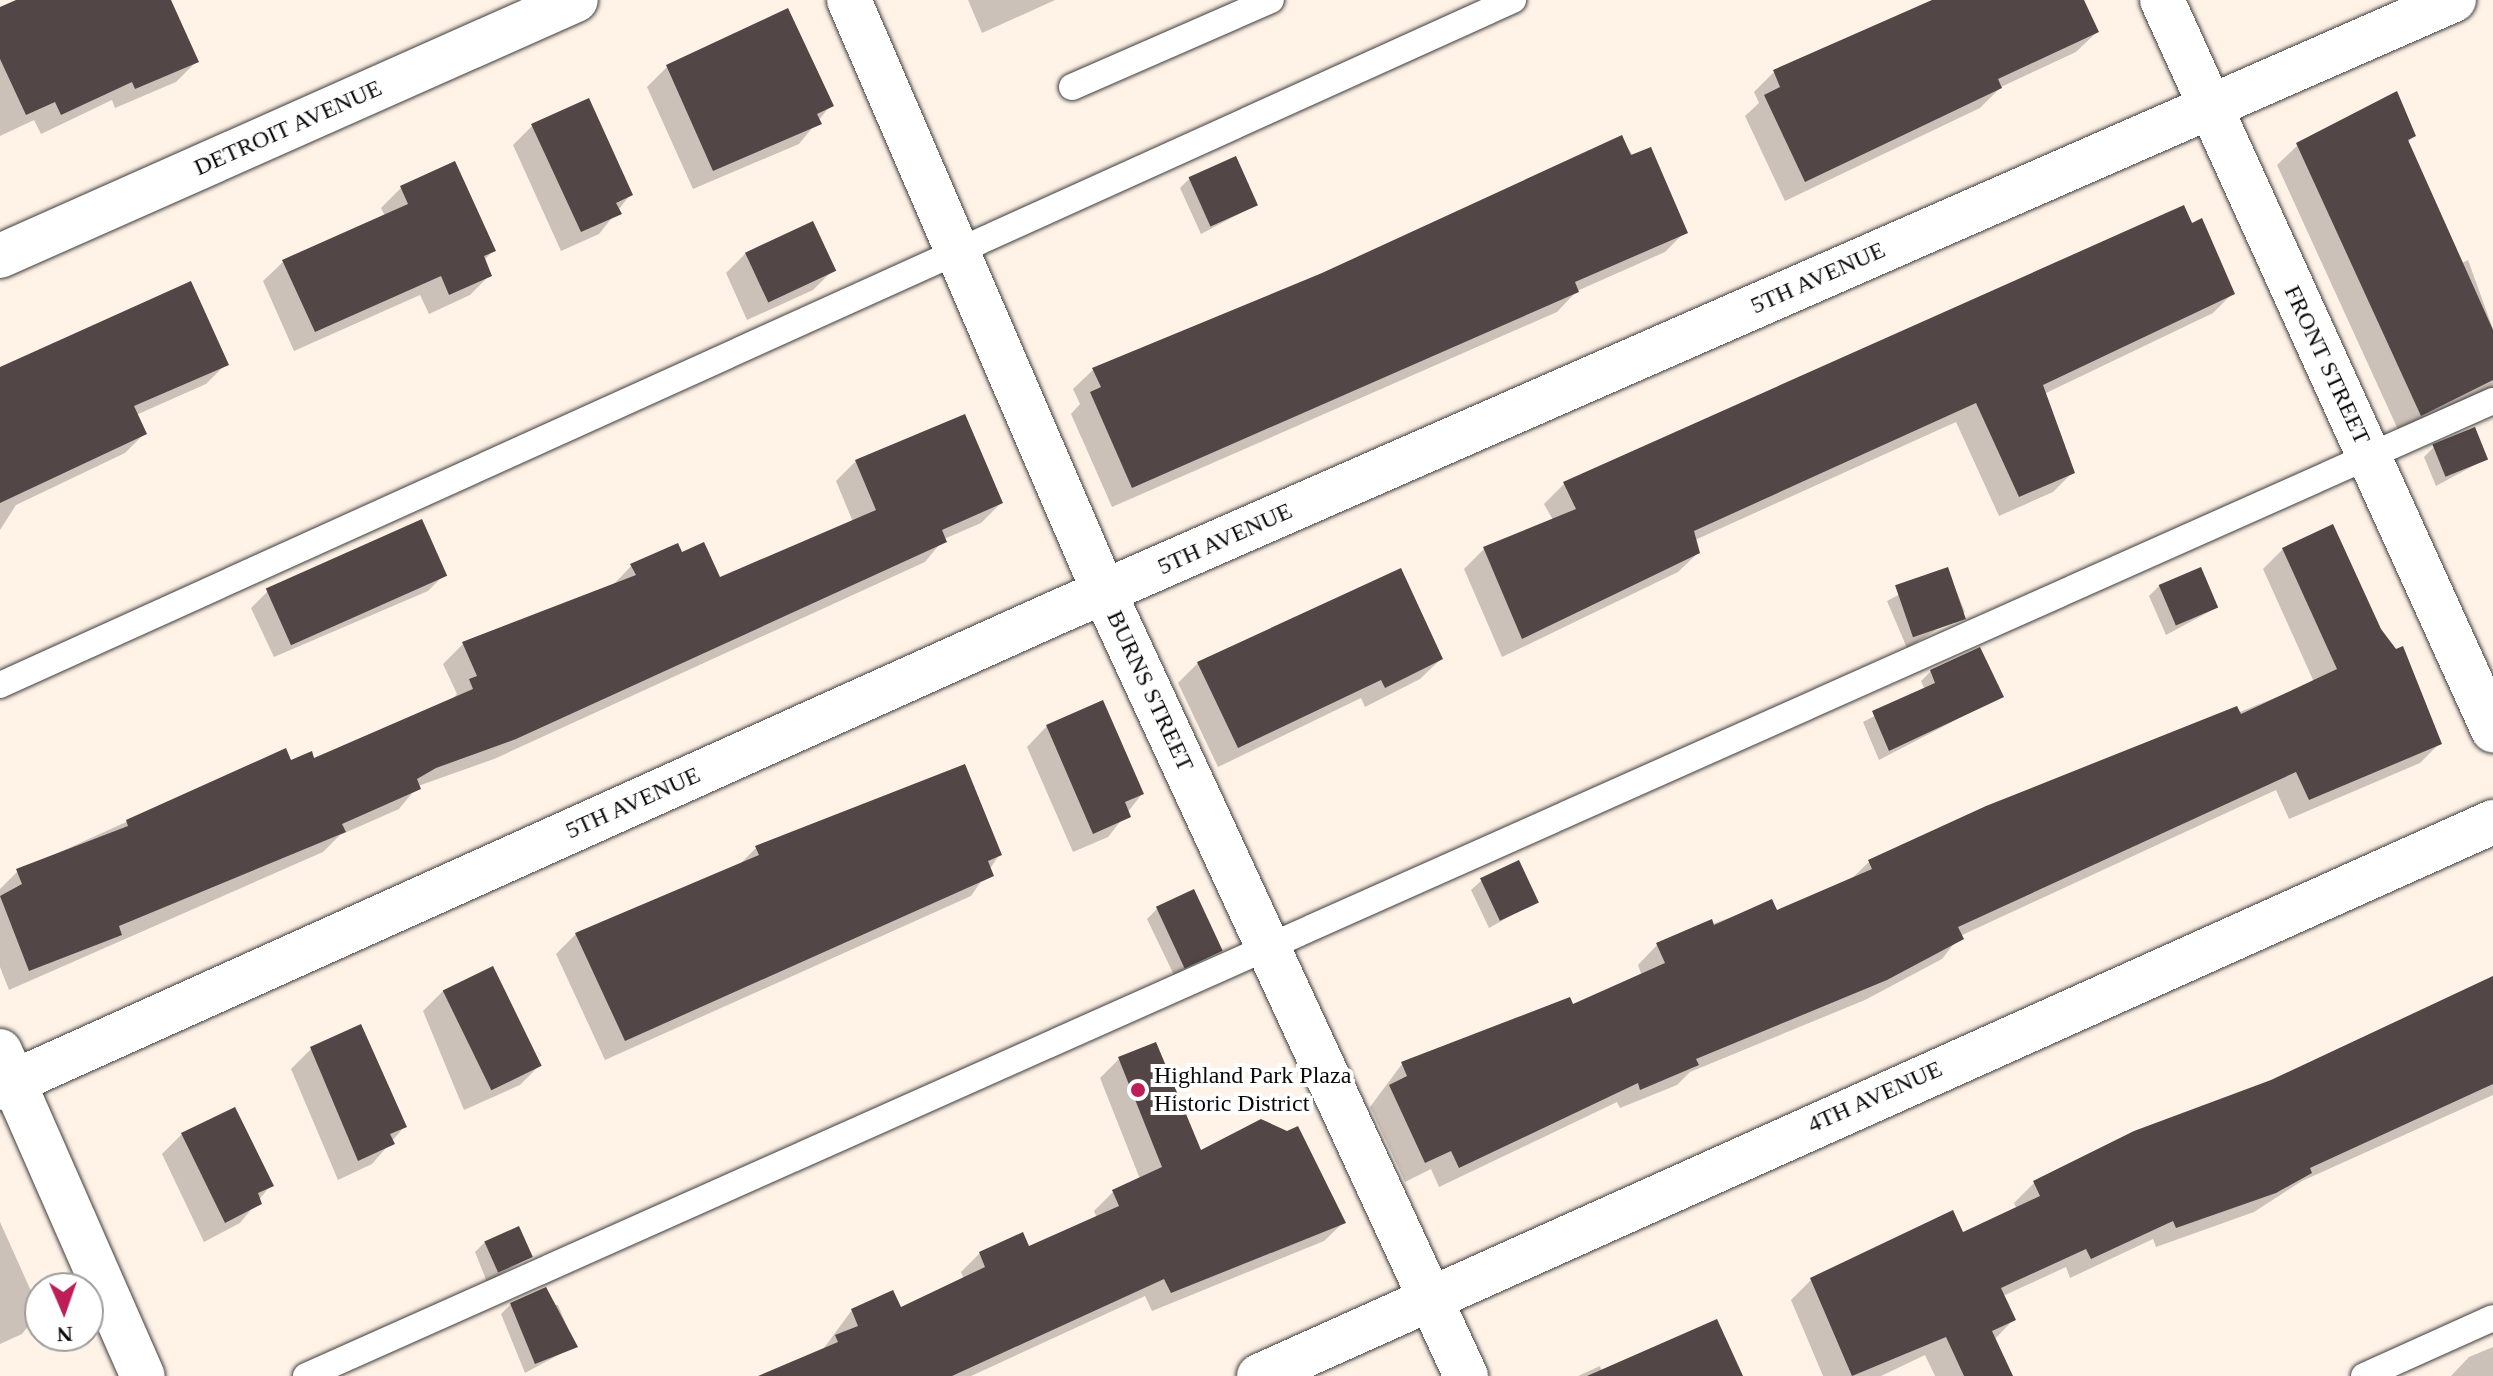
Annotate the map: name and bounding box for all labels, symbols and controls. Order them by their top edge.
street label: DETROIT AVENUE [189,73,387,183]
street label: 5TH AVENUE [1746,235,1890,321]
street label: FRONT STREET [2277,281,2377,449]
street label: 5TH AVENUE [1153,496,1297,582]
street label: BURNS STREET [1100,606,1200,776]
street label: 5TH AVENUE [561,760,705,846]
street label: 4TH AVENUE [1803,1054,1947,1140]
place label: Highland Park Plaza Historic District [1154,1062,1351,1118]
marker: Highland Park Plaza Historic District [1129,1081,1147,1099]
north arrow [24,1272,104,1352]
text: N [56,1322,73,1347]

